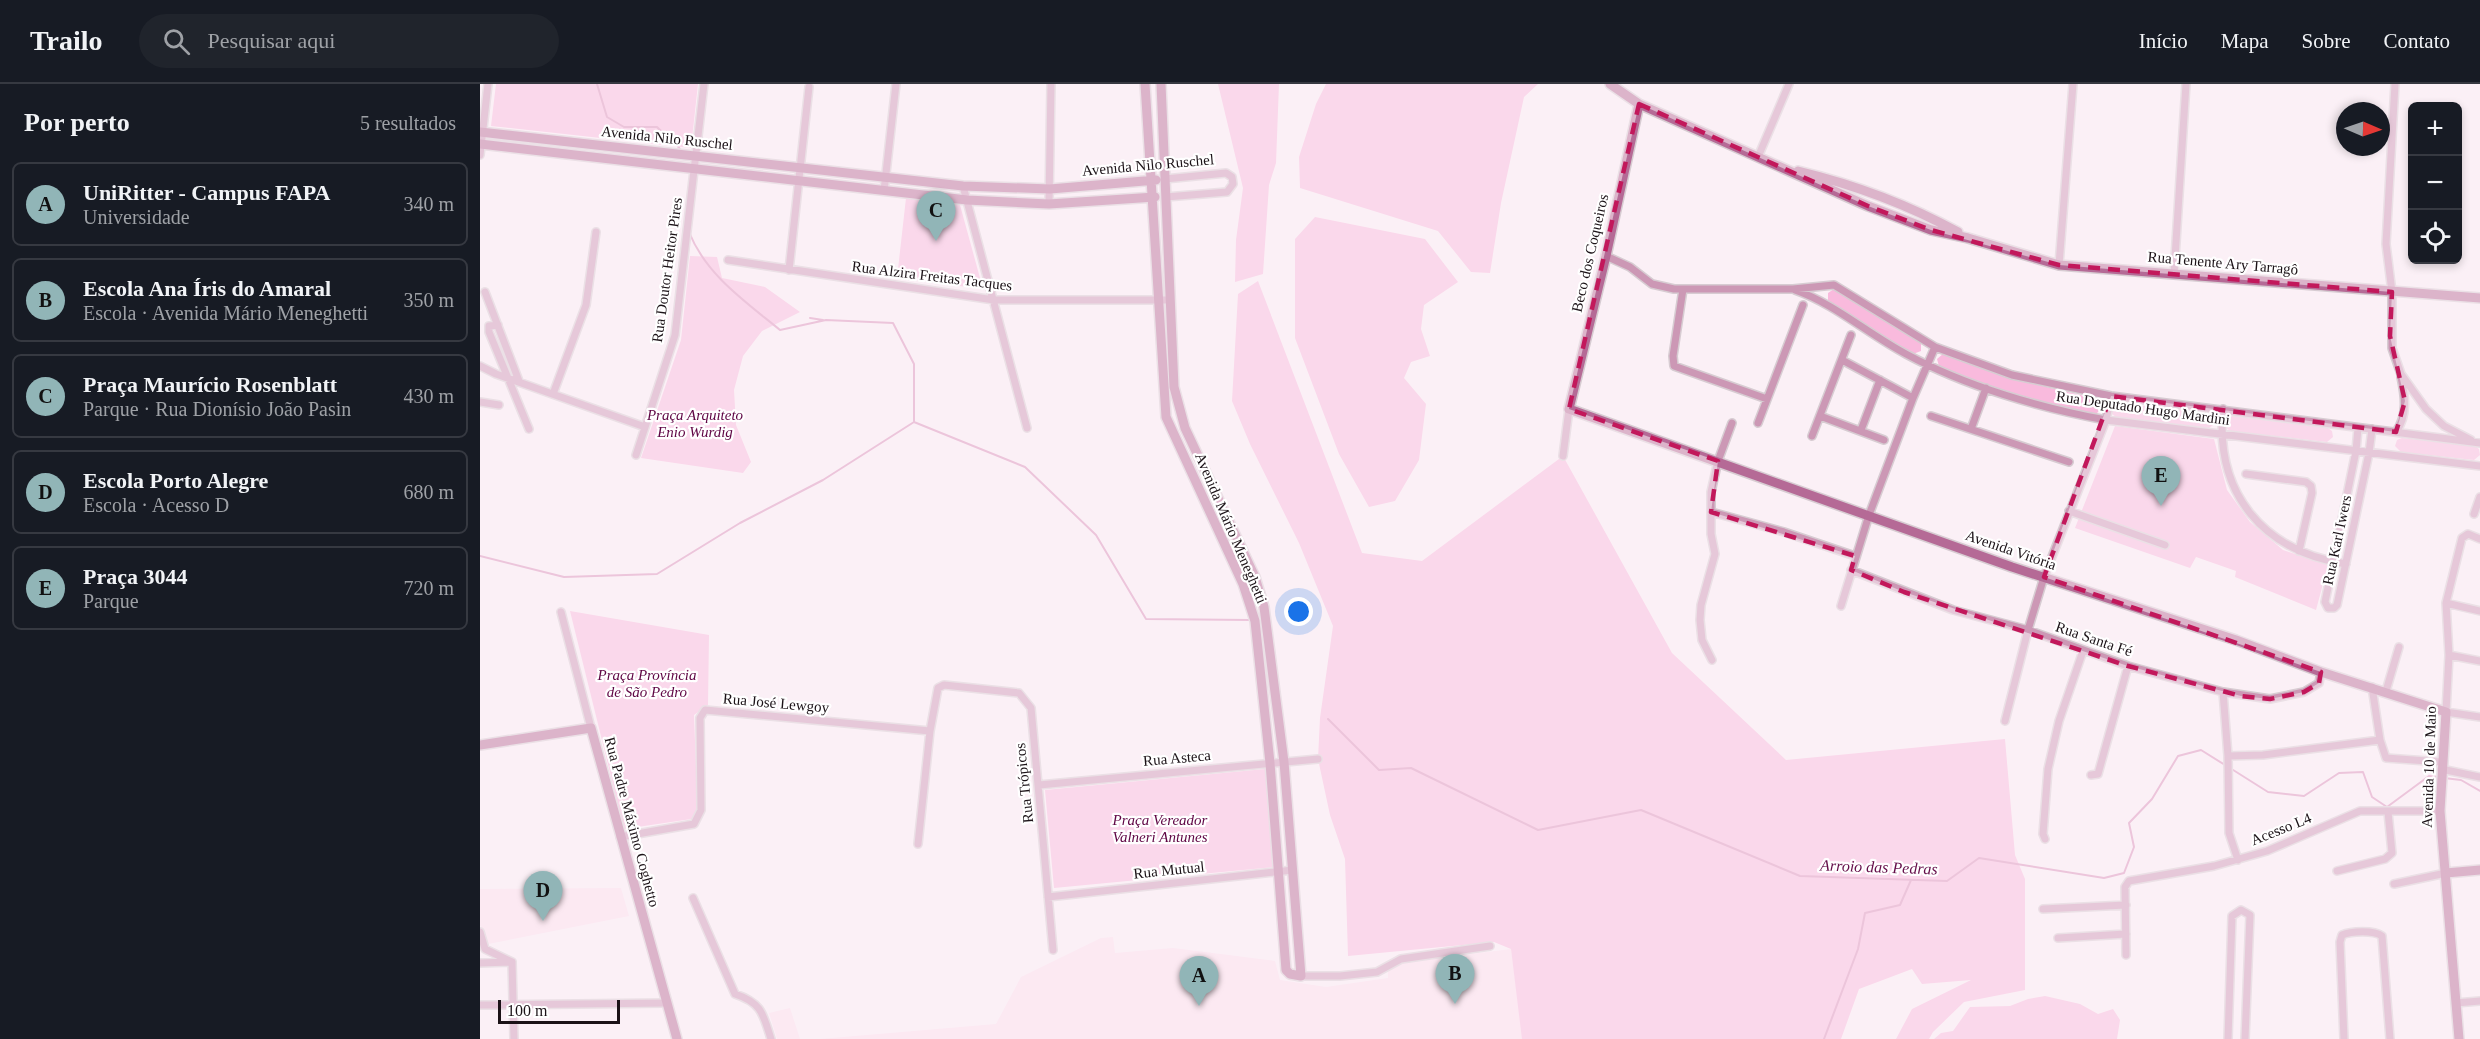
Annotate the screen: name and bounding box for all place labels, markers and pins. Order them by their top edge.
pin: C [916,192,956,241]
pin: E [2142,456,2180,506]
pin: D [524,872,562,921]
pin: B [1436,954,1474,1004]
pin: A [1180,956,1218,1006]

